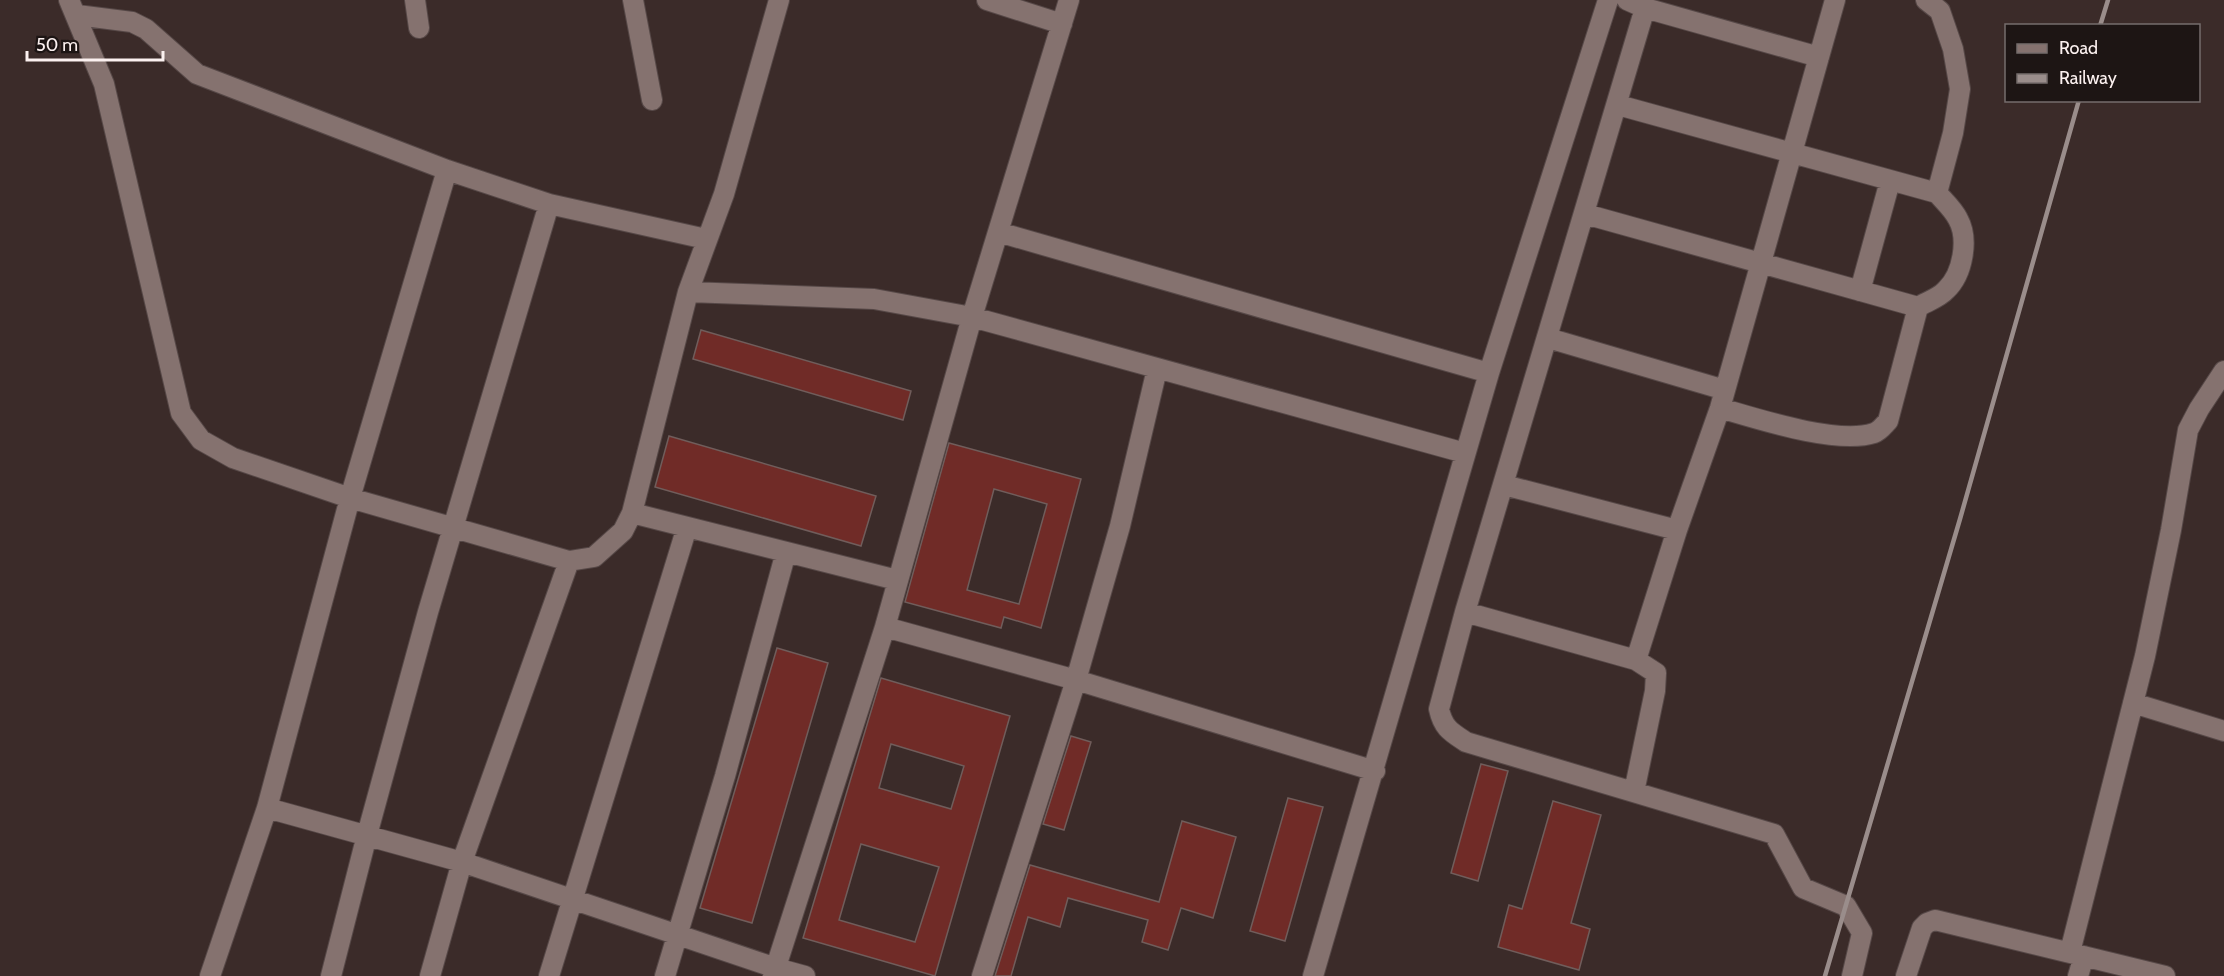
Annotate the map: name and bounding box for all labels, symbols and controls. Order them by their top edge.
scale bar [27,24,164,62]
legend [2005,24,2200,102]
text: 50 m [36,34,78,56]
text: Road [2059,37,2098,59]
text: Railway [2059,67,2117,89]

